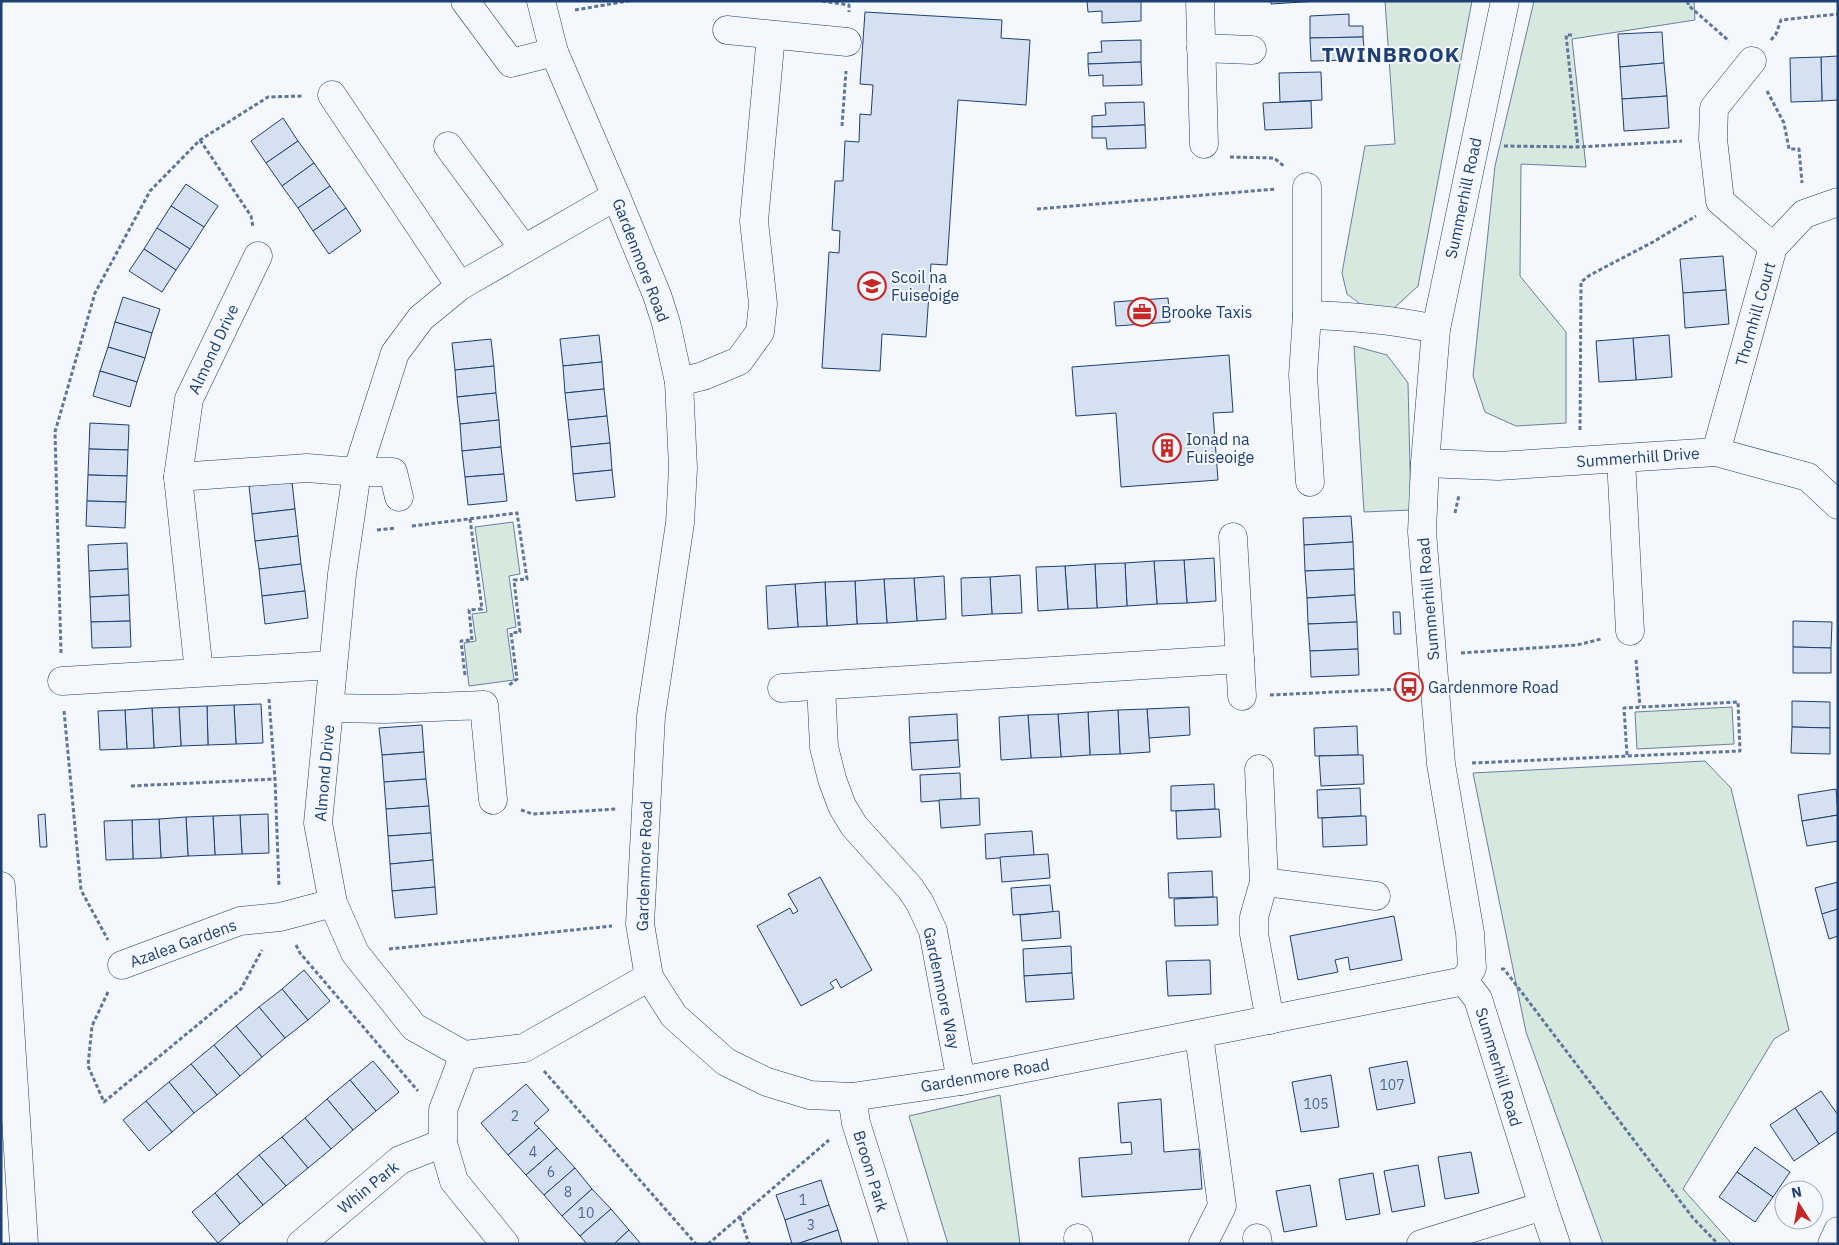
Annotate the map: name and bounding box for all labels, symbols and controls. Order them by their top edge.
district label: TWINBROOK [1322,40,1460,68]
street label: Summerhill Road [1440,136,1486,260]
street label: Gardenmore Road [608,195,674,325]
street label: Thornhill Court [1731,260,1779,368]
place label: Scoil na Fuiseoige [891,267,960,305]
school or university icon: Scoil na Fuiseoige [857,271,887,301]
office icon: Brooke Taxis [1127,297,1157,327]
street label: Almond Drive [183,301,243,397]
place label: Brooke Taxis [1161,302,1252,322]
place label: Ionad na Fuiseoige [1186,429,1255,467]
building icon: Ionad na Fuiseoige [1152,433,1182,463]
street label: Summerhill Drive [1576,443,1701,471]
street label: Summerhill Road [1413,537,1443,661]
bus stop icon: Gardenmore Road [1394,672,1424,702]
place label: Gardenmore Road [1428,677,1559,697]
street label: Almond Drive [310,724,338,822]
street label: Gardenmore Road [632,800,656,932]
street label: Azalea Gardens [127,914,239,972]
street label: Gardenmore Way [919,925,965,1051]
street label: Summerhill Road [1471,1005,1527,1129]
street label: Gardenmore Road [919,1054,1051,1096]
house number: 107 [1379,1076,1405,1094]
house number: 105 [1303,1095,1329,1113]
house number: 2 [511,1107,519,1125]
street label: Broom Park [849,1128,893,1215]
house number: 4 [529,1143,537,1161]
street label: Whin Park [333,1156,403,1218]
house number: 6 [547,1163,555,1181]
north arrow [1774,1180,1824,1230]
text: N [1790,1182,1803,1202]
house number: 8 [564,1183,572,1201]
house number: 1 [799,1191,807,1209]
house number: 10 [578,1204,594,1222]
house number: 3 [807,1216,815,1234]

